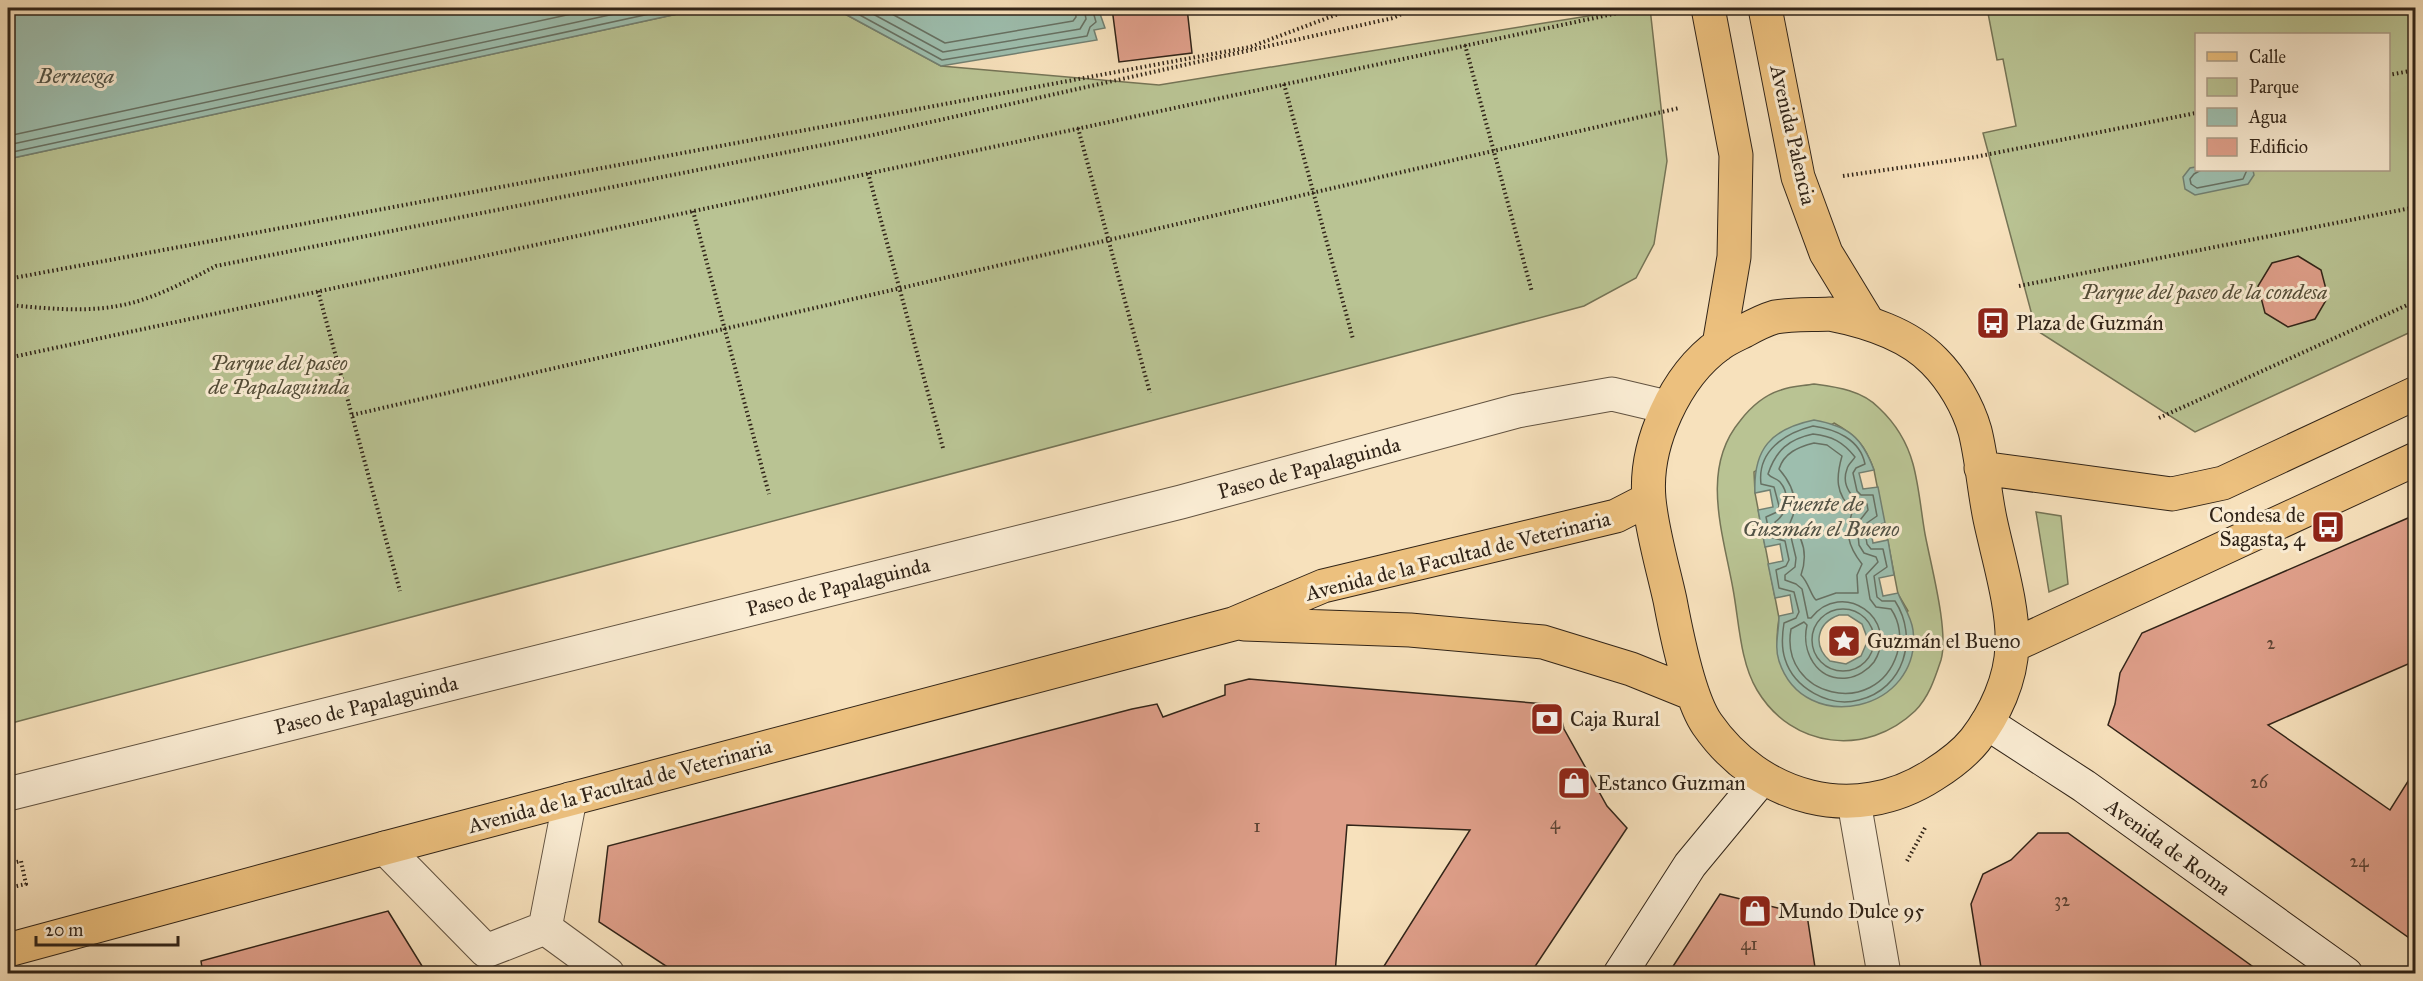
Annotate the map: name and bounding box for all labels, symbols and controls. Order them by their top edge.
legend [2195,33,2390,171]
text: Calle [2249,46,2286,68]
water label: Bernesga [37,62,114,89]
street label: Avenida Palencia [1764,62,1822,208]
text: Parque [2249,76,2299,99]
text: Agua [2248,106,2287,129]
text: Edificio [2249,136,2308,158]
park label: Parque del paseo de la condesa [2081,279,2327,305]
bus stop icon: Plaza de Guzmán [1975,305,2011,341]
place label: Plaza de Guzmán [2016,310,2164,336]
park label: Parque del paseo de Papalaguinda [208,350,349,400]
street label: Paseo de Papalaguinda [1215,431,1403,505]
water label: Fuente de Guzmán el Bueno [1742,490,1900,542]
place label: Condesa de Sagasta, 4 [2209,502,2306,552]
street label: Avenida de la Facultad de Veterinaria [1302,505,1613,607]
bus stop icon: Condesa de Sagasta, 4 [2310,509,2346,545]
street label: Paseo de Papalaguinda [744,552,933,622]
place icon: Guzmán el Bueno [1826,623,1862,659]
place label: Guzmán el Bueno [1867,628,2021,654]
house number: 2 [2267,632,2276,654]
street label: Paseo de Papalaguinda [272,670,461,740]
bank icon: Caja Rural [1529,701,1565,737]
place label: Caja Rural [1570,706,1660,732]
street label: Avenida de la Facultad de Veterinaria [464,733,775,839]
shop icon: Estanco Guzman [1556,765,1592,801]
place label: Estanco Guzman [1597,770,1746,796]
house number: 26 [2250,771,2269,793]
street label: Avenida de Roma [2099,792,2236,901]
house number: 4 [1550,812,1561,834]
house number: 1 [1253,815,1261,837]
house number: 24 [2350,850,2369,872]
house number: 32 [2054,889,2070,911]
shop icon: Mundo Dulce 95 [1737,893,1773,929]
place label: Mundo Dulce 95 [1778,898,1925,924]
scale bar [36,909,178,947]
text: 20 m [45,919,83,941]
house number: 41 [1740,933,1758,955]

